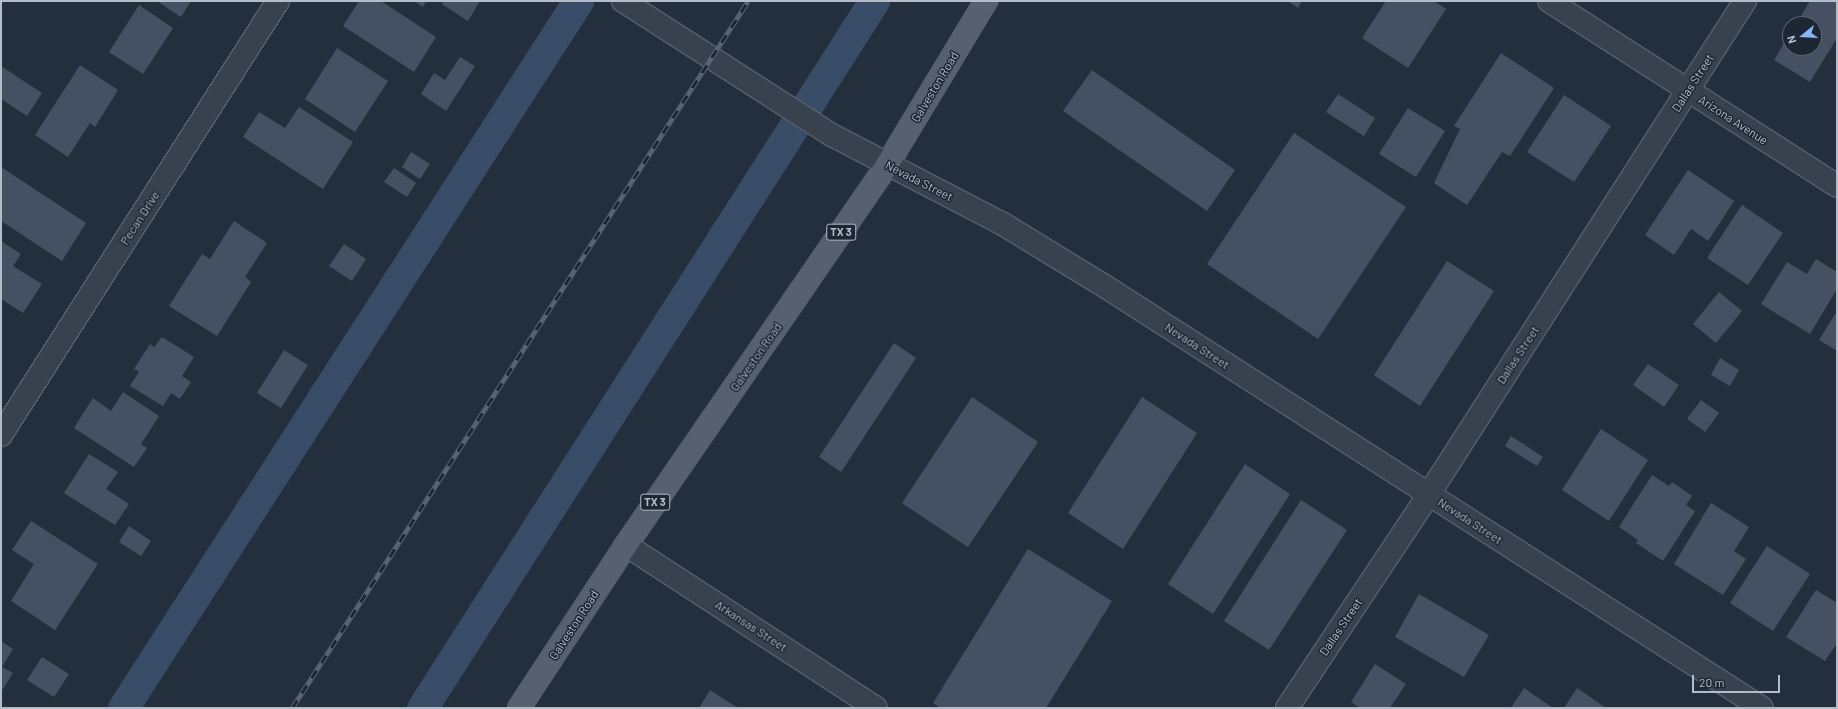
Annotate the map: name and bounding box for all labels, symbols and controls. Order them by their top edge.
north arrow [1782,16,1822,56]
text: N [1784,34,1798,45]
street label: Galveston Road [908,49,962,125]
street label: Dallas Street [1669,51,1717,115]
street label: Arizona Avenue [1696,92,1770,148]
street label: Nevada Street [883,158,955,204]
street label: Pecan Drive [117,188,163,248]
road number: TX 3 [826,223,856,241]
street label: Galveston Road [727,320,785,394]
street label: Nevada Street [1162,320,1232,372]
street label: Dallas Street [1494,323,1542,387]
road number: TX 3 [640,493,670,511]
street label: Nevada Street [1435,495,1505,547]
street label: Galveston Road [546,588,602,662]
street label: Dallas Street [1317,596,1365,658]
street label: Arkansas Street [712,597,790,655]
scale bar [1694,667,1782,693]
text: 20 m [1699,675,1725,689]

